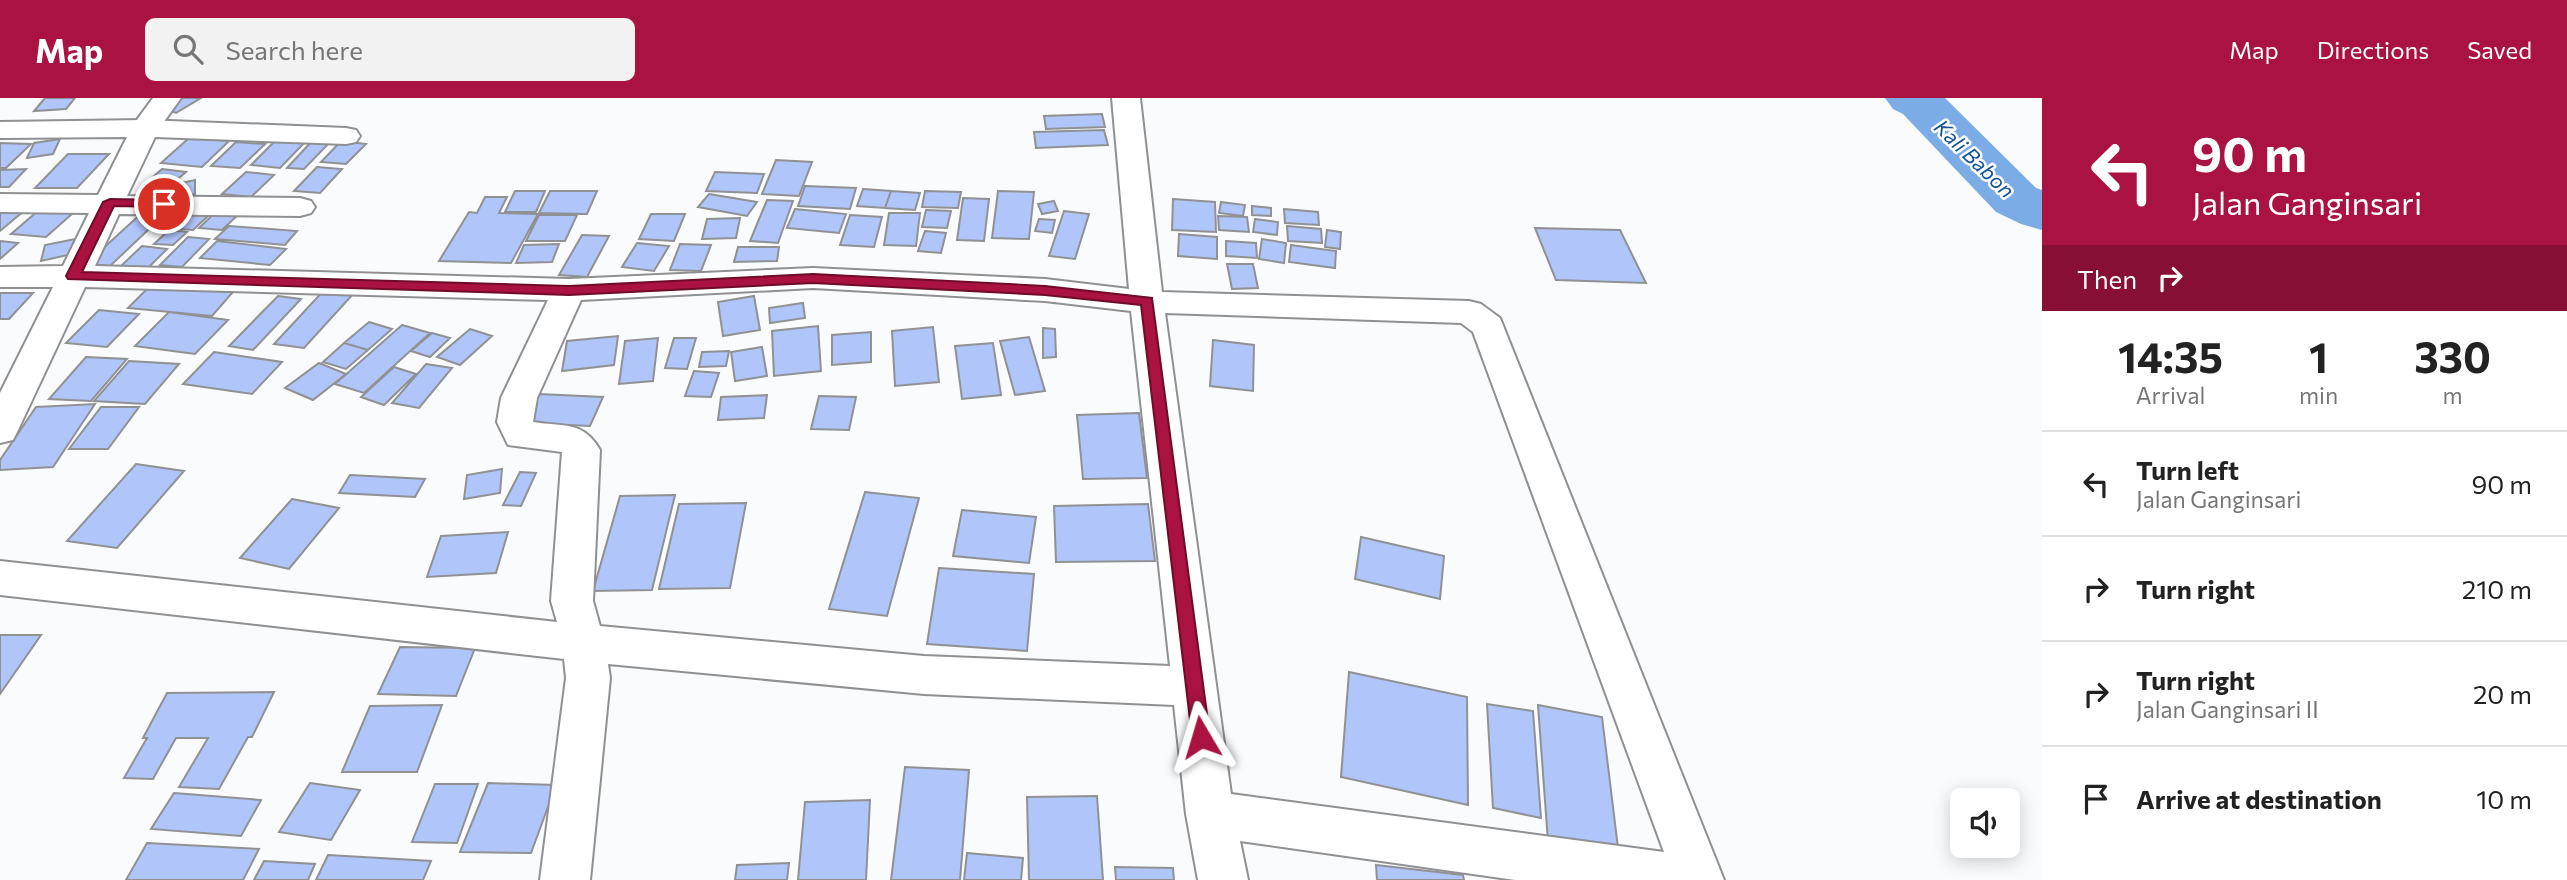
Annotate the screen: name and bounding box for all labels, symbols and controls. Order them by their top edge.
search box [145,18,635,81]
text: Map [35,29,103,70]
icon: search [169,30,207,68]
text: Search here [225,34,363,65]
text: Map [2229,35,2279,64]
text: Directions [2317,35,2429,64]
text: Saved [2467,35,2532,64]
water label: Kali Babon [1930,114,2020,202]
text: 90 m [2192,122,2307,182]
icon: left [2077,126,2168,217]
pin [134,174,194,234]
text: Jalan Ganginsari [2192,182,2422,222]
icon: arrive [145,185,183,223]
icon: right [2151,259,2189,297]
text: Then [2077,263,2137,294]
text: 14:35 [2118,330,2223,382]
text: 1 [2309,330,2328,382]
text: 330 [2414,330,2491,382]
text: Arrival [2136,381,2205,409]
text: min [2299,381,2338,409]
text: m [2443,381,2463,409]
text: Turn left [2136,454,2239,485]
icon: left [2077,465,2115,503]
text: 90 m [2472,468,2532,499]
text: Jalan Ganginsari [2136,485,2301,513]
icon: right [2077,570,2115,608]
text: Turn right [2136,573,2255,604]
text: 210 m [2462,573,2532,604]
text: Turn right [2136,664,2255,695]
icon: right [2077,675,2115,713]
text: 20 m [2473,678,2532,709]
text: Jalan Ganginsari II [2136,695,2319,723]
position arrow [1164,700,1238,774]
icon: arrive [2077,780,2115,818]
text: Arrive at destination [2136,783,2382,814]
text: 10 m [2476,783,2532,814]
map controls [1950,788,2020,858]
button: sound [1950,788,2020,858]

